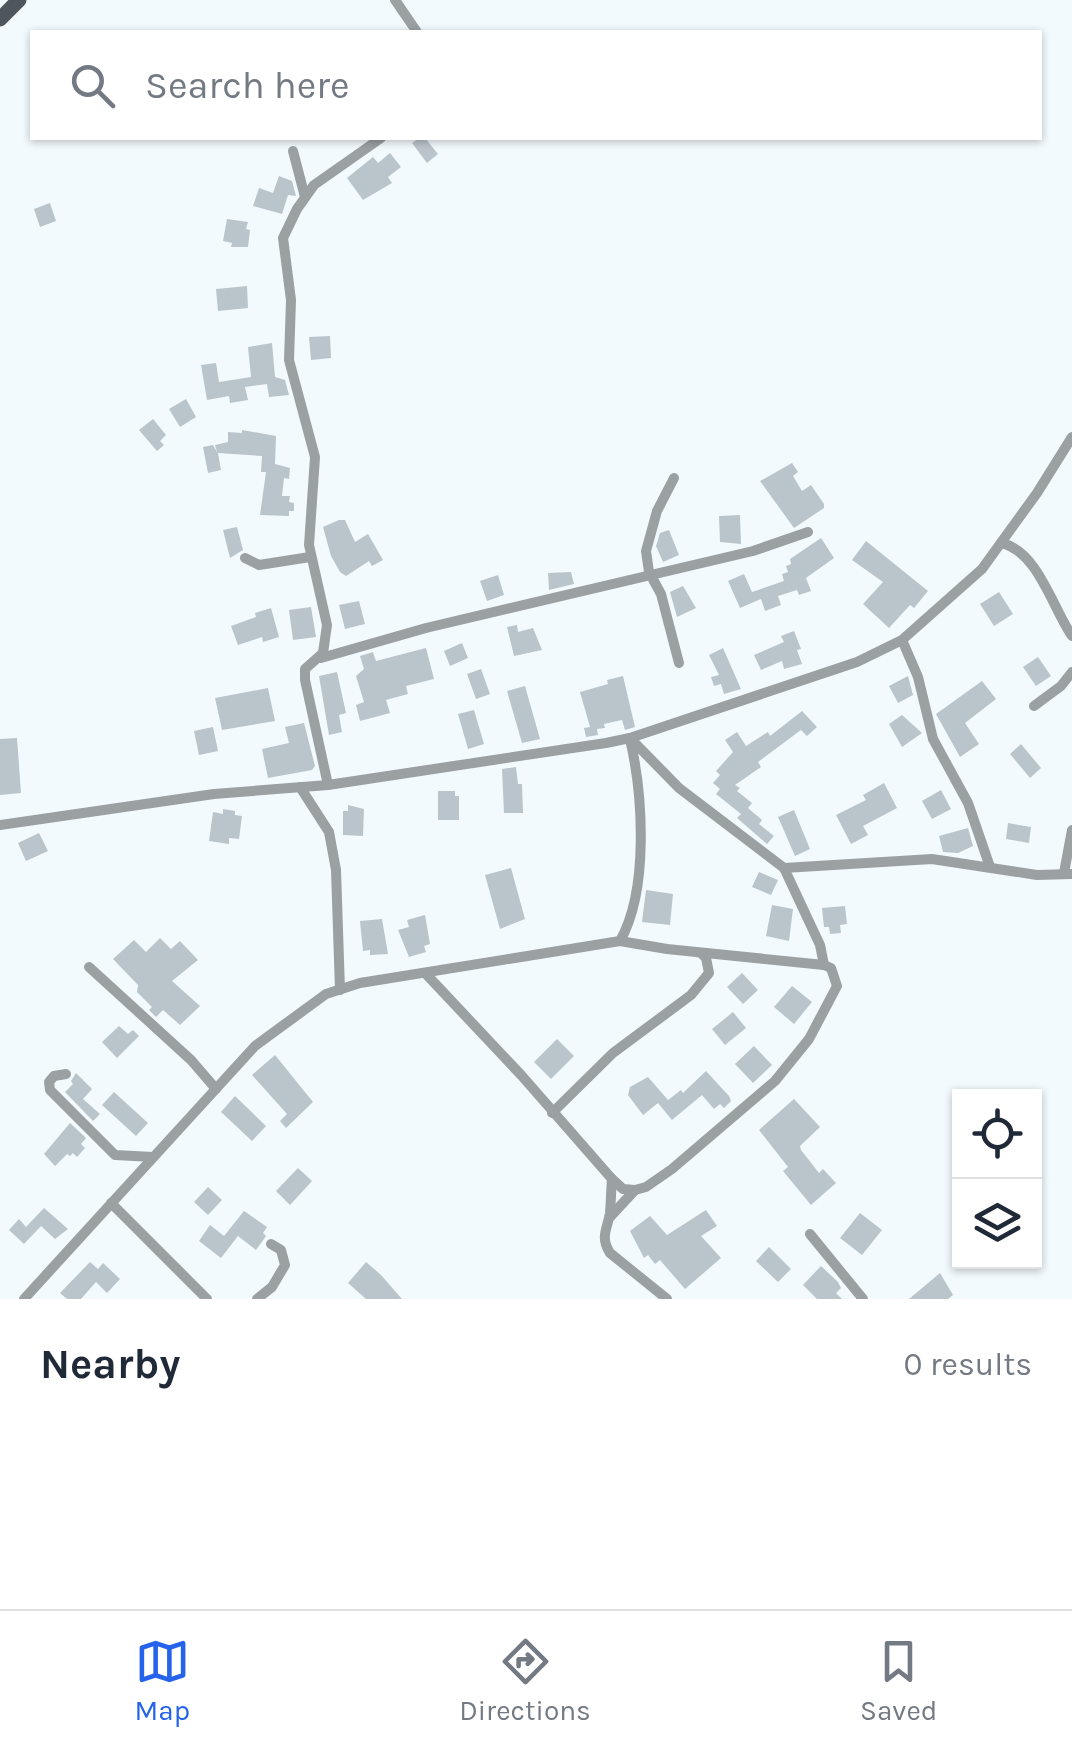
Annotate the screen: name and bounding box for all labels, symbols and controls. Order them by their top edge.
search box [30,30,1042,140]
icon: search [65,58,120,113]
text: Search here [145,63,349,108]
map controls [952,1089,1042,1269]
button: locate [952,1089,1042,1179]
button: layers [952,1179,1042,1269]
text: Nearby [40,1339,180,1389]
text: 0 results [903,1346,1032,1383]
tab: Map [135,1634,190,1727]
tab: Directions [459,1634,591,1727]
tab: Saved [860,1634,937,1727]

